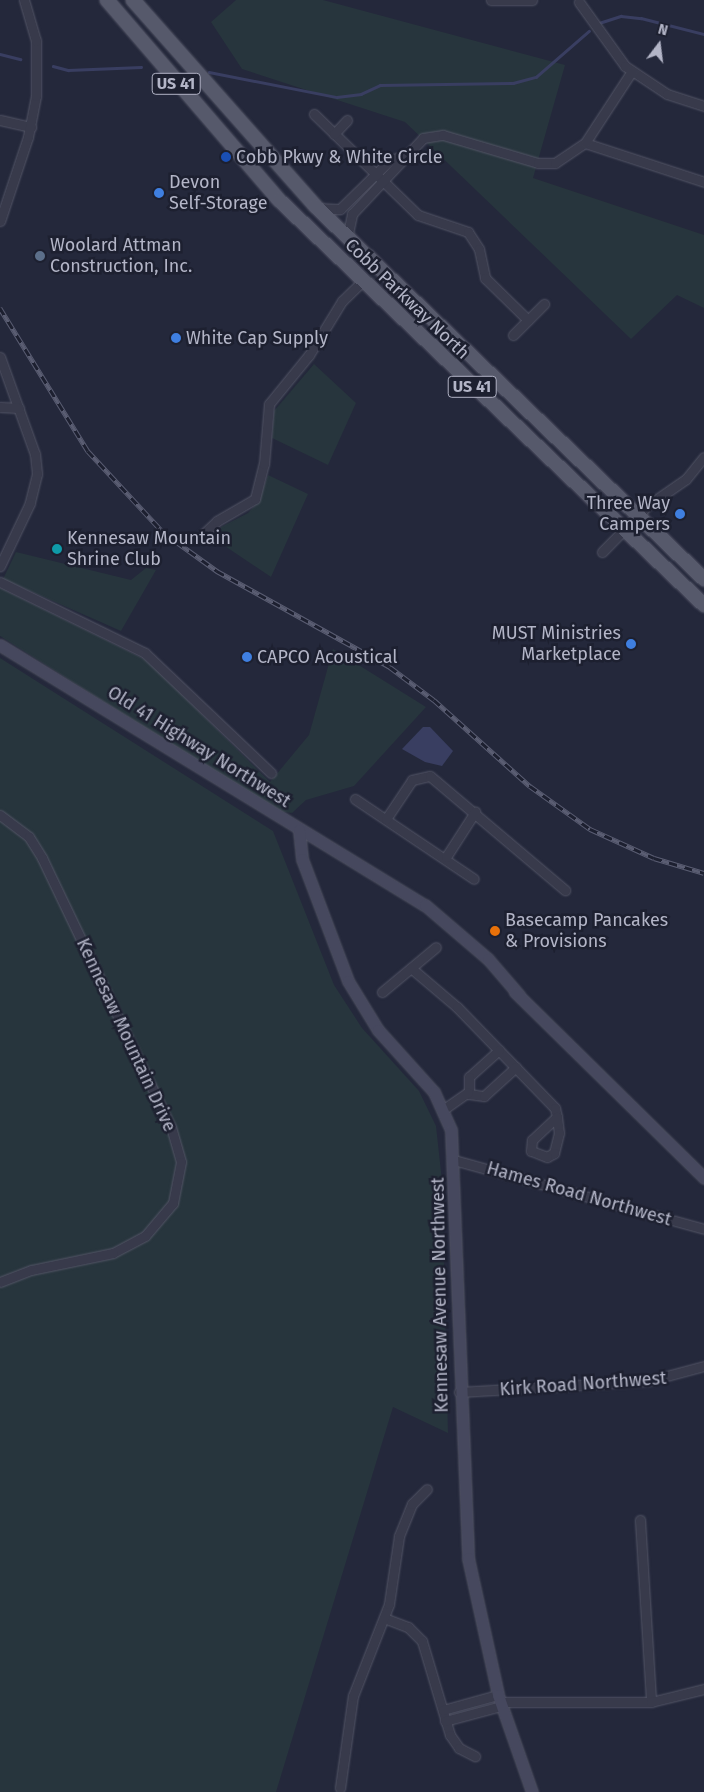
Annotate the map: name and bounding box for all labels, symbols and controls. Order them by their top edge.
north arrow [634,20,684,70]
text: N [656,21,670,39]
road number: US 41 [151,70,201,98]
place label: Cobb Pkwy & White Circle [236,146,443,168]
marker: Cobb Pkwy & White Circle [220,151,232,163]
place label: Devon Self-Storage [169,172,267,214]
marker: Devon Self-Storage [153,187,165,199]
street label: Cobb Parkway North [340,234,474,364]
place label: Woolard Attman Construction, Inc. [50,235,192,278]
marker: Woolard Attman Construction, Inc. [34,250,46,262]
place label: White Cap Supply [186,327,328,349]
marker: White Cap Supply [170,332,182,344]
road number: US 41 [447,374,497,401]
place label: Three Way Campers [587,493,670,536]
marker: Three Way Campers [674,508,686,520]
place label: Kennesaw Mountain Shrine Club [67,528,231,570]
marker: Kennesaw Mountain Shrine Club [51,543,63,555]
place label: MUST Ministries Marketplace [492,623,621,666]
marker: MUST Ministries Marketplace [625,638,637,650]
place label: CAPCO Acoustical [257,646,398,668]
marker: CAPCO Acoustical [241,651,253,663]
street label: Old 41 Highway Northwest [103,682,295,812]
place label: Basecamp Pancakes & Provisions [505,910,668,952]
marker: Basecamp Pancakes & Provisions [489,925,501,937]
street label: Kennesaw Mountain Drive [72,935,180,1135]
street label: Hames Road Northwest [484,1157,674,1231]
street label: Kennesaw Avenue Northwest [427,1177,453,1413]
street label: Kirk Road Northwest [499,1367,667,1401]

